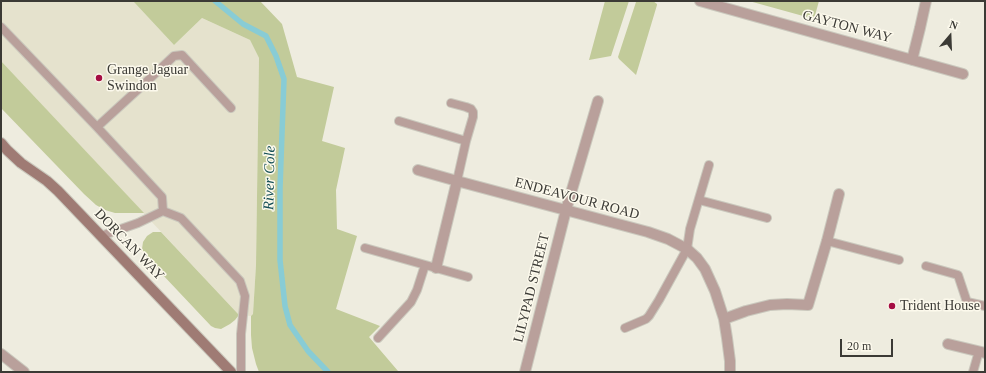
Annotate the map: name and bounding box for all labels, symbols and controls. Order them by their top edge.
street label: GAYTON WAY [801,7,893,47]
north arrow [930,16,970,56]
text: N [948,18,960,32]
place label: Grange Jaguar Swindon [107,62,188,94]
marker: Grange Jaguar Swindon [94,73,104,83]
water label: River Cole [260,146,280,210]
street label: ENDEAVOUR ROAD [513,174,641,224]
street label: DORCAN WAY [91,206,167,284]
street label: LILYPAD STREET [510,232,554,344]
place label: Trident House [900,298,980,314]
marker: Trident House [887,301,897,311]
scale bar [842,331,895,357]
text: 20 m [847,339,871,353]

